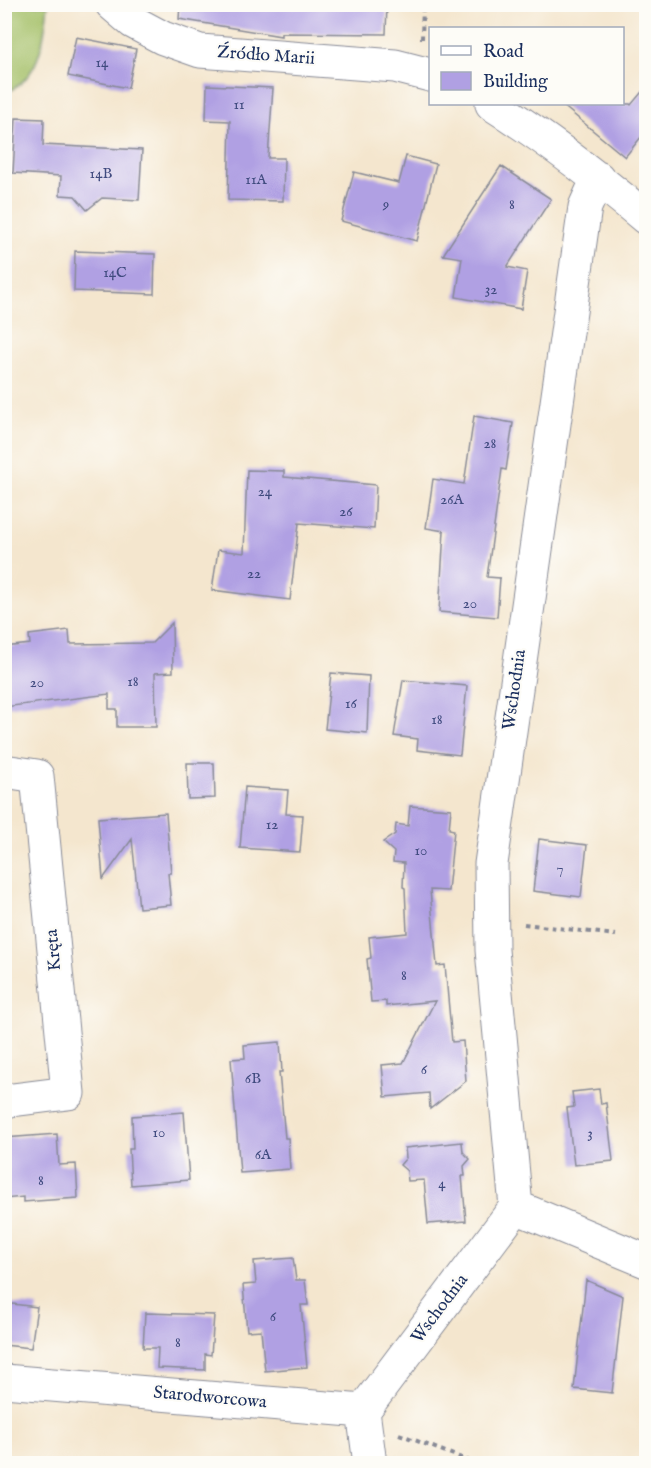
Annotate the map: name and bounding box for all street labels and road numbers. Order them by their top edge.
street label: Źródło Marii [216,39,316,71]
street label: Wschodnia [498,648,532,732]
street label: Kręta [41,928,67,972]
street label: Wschodnia [406,1269,474,1348]
street label: Starodworcowa [152,1382,268,1414]

